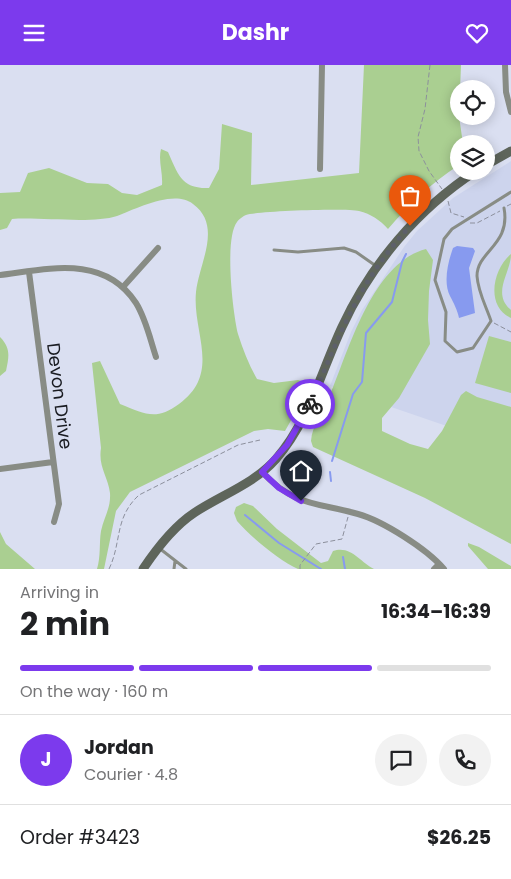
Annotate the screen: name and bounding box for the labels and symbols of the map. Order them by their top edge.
pin [389,175,431,226]
street label: Devon Drive [41,341,79,451]
courier [285,379,335,429]
pin [280,450,322,501]

